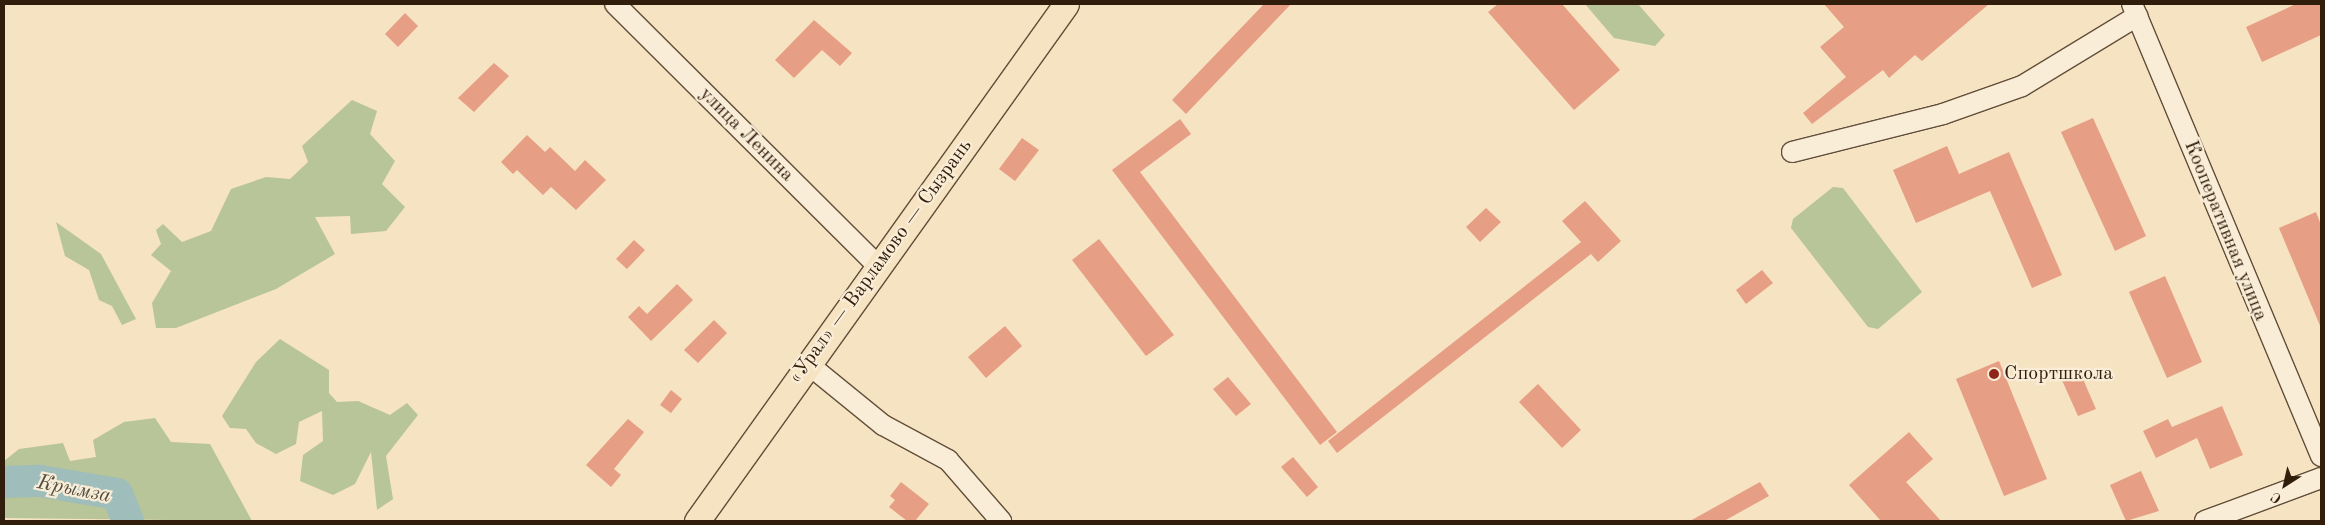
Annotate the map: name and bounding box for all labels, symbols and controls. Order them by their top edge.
street label: улица Ленина [694,83,798,187]
street label: «Урал» — Варламово — Сызрань [784,135,978,389]
street label: Кооперативная улица [2178,137,2272,325]
place label: Спортшкола [2004,362,2113,386]
marker: Спортшкола [1988,368,2000,380]
north arrow [2260,460,2310,510]
water label: Крымза [35,471,113,509]
text: С [2269,489,2284,506]

